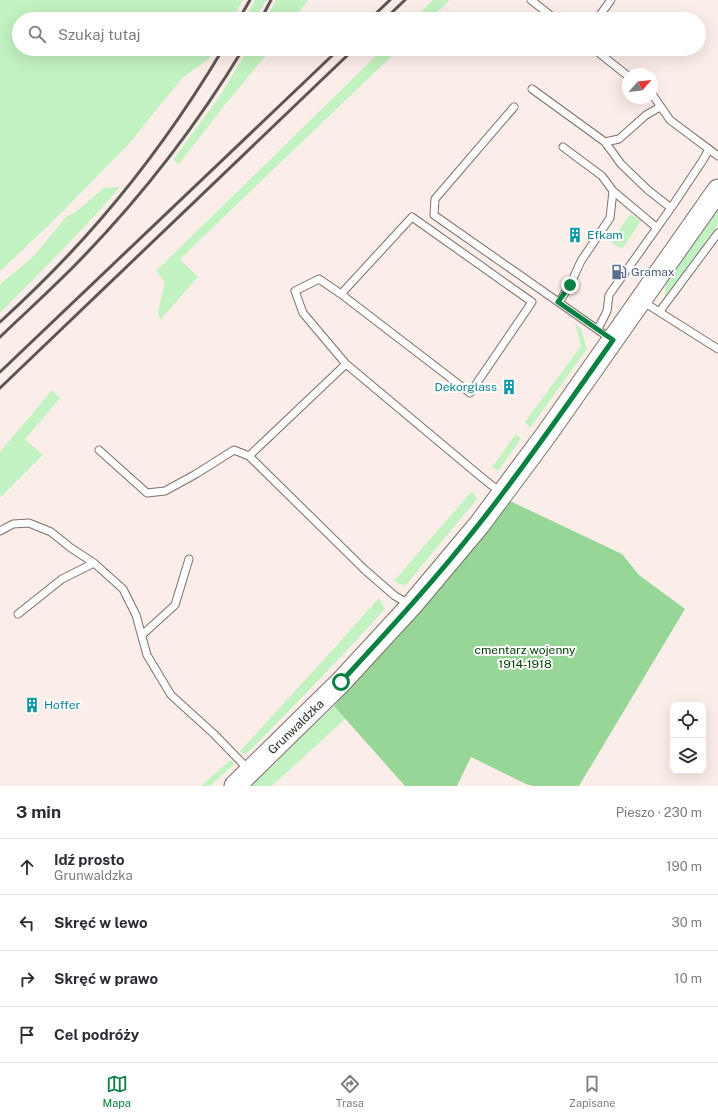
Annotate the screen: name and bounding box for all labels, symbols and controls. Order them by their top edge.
search box [12,12,706,56]
icon: search [26,23,48,45]
text: Szukaj tutaj [58,26,141,43]
north arrow [622,68,658,104]
building icon: Efkam [566,226,584,244]
place label: Efkam [587,228,623,242]
fuel station icon: Gramax [610,263,628,281]
place label: Gramax [631,265,675,279]
route end [561,276,579,294]
building icon: Dekorglass [500,378,518,396]
place label: Dekorglass [434,380,497,394]
park label: cmentarz wojenny 1914-1918 [475,643,576,671]
route start [332,673,350,691]
building icon: Hoffer [23,696,41,714]
street label: Grunwaldzka [265,697,327,757]
place label: Hoffer [44,698,81,712]
map controls [670,702,706,774]
button: locate [670,702,706,738]
button: layers [670,738,706,774]
text: 3 min [16,802,61,822]
text: Pieszo · 230 m [616,805,702,820]
text: Idź prosto [54,851,125,868]
icon: ahead [16,856,38,878]
text: 190 m [666,859,702,874]
text: Grunwaldzka [54,868,133,883]
icon: left [16,912,38,934]
text: Skręć w lewo [54,914,148,931]
text: 30 m [672,915,702,930]
icon: right [16,968,38,990]
text: Skręć w prawo [54,970,158,987]
text: 10 m [674,971,702,986]
icon: arrive [16,1024,38,1046]
text: Cel podróży [54,1026,139,1043]
tab: Mapa [103,1073,131,1109]
tab: Trasa [336,1073,364,1109]
tab: Zapisane [569,1073,616,1109]

